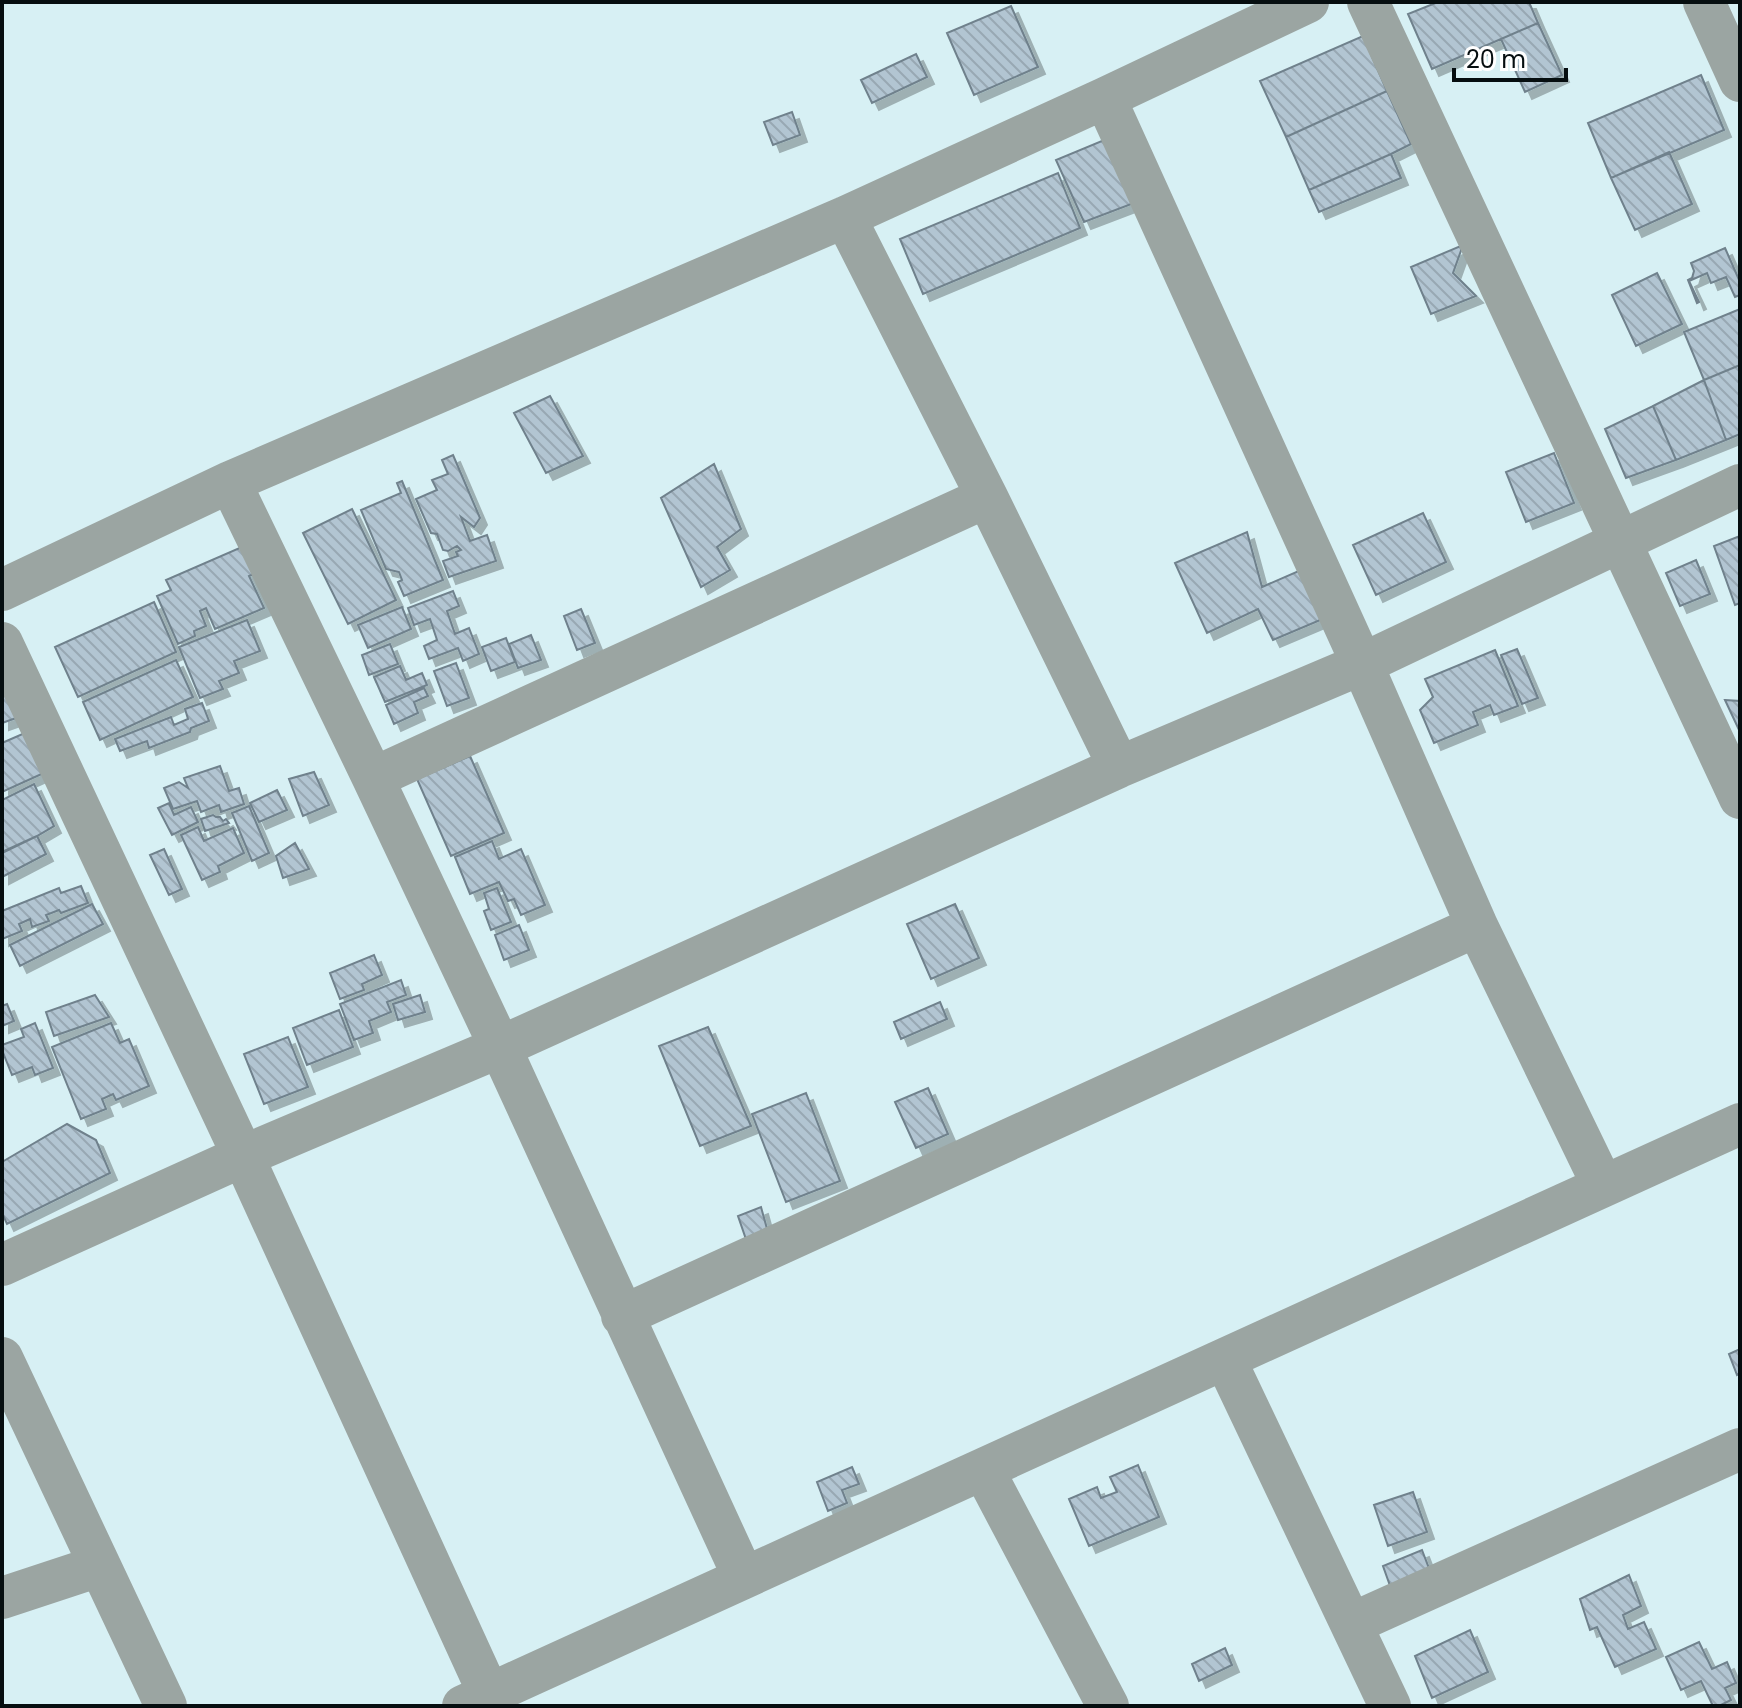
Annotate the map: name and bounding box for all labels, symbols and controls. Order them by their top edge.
scale bar [1454,32,1566,82]
text: 20 m [1466,43,1526,76]

